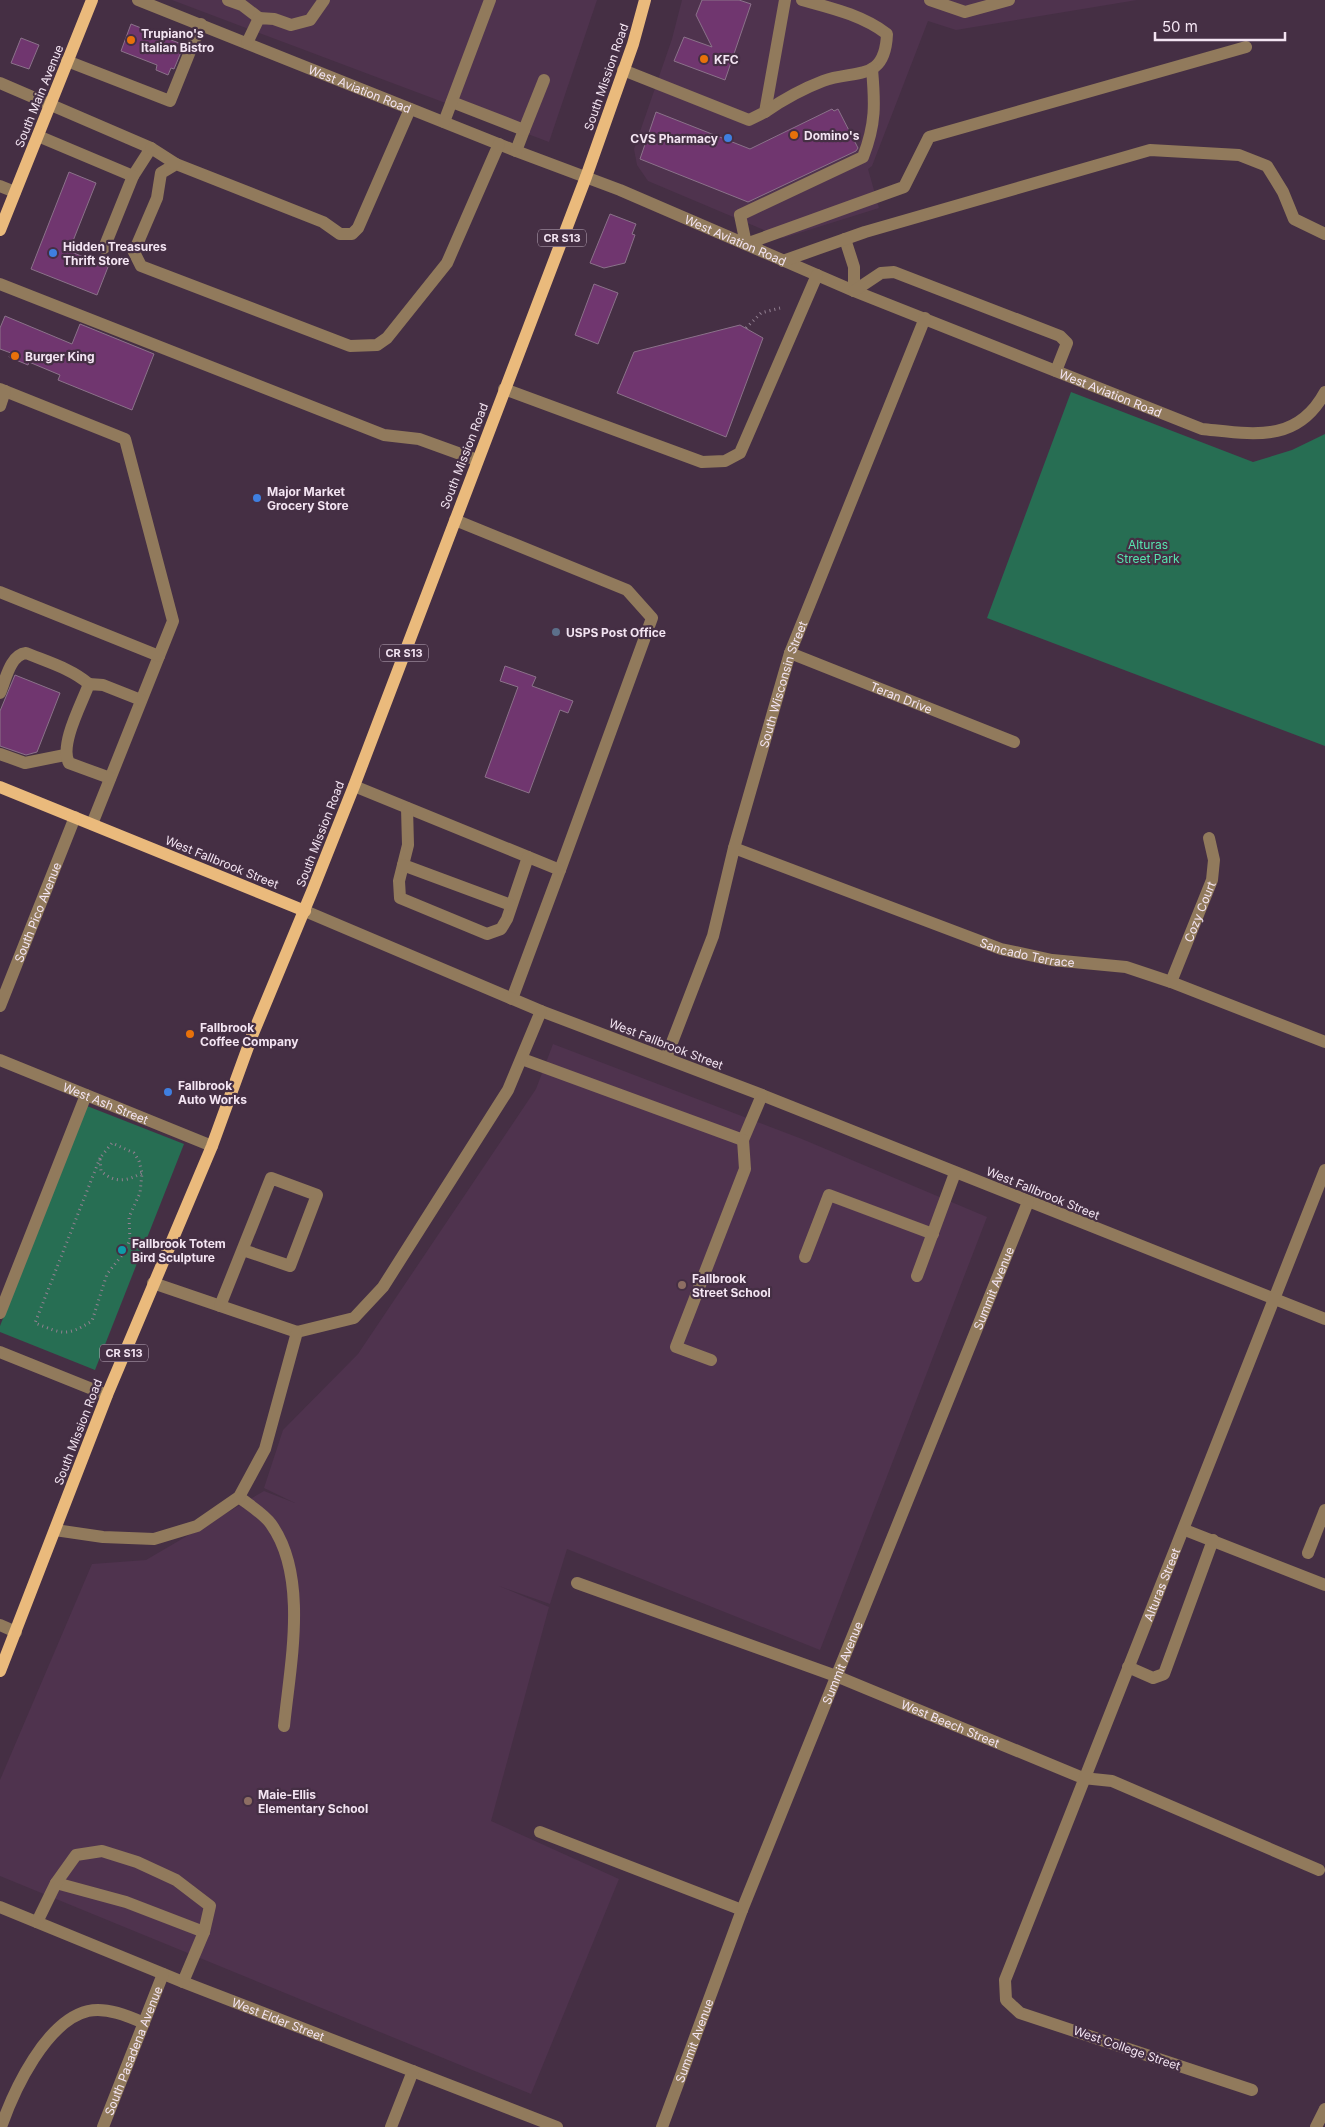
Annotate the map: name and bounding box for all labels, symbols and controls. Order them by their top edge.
scale bar [1155,10,1285,42]
text: 50 m [1162,17,1198,36]
street label: South Mission Road [581,21,631,133]
place label: Trupiano's Italian Bistro [141,26,214,55]
marker: Trupiano's Italian Bistro [125,34,137,46]
street label: South Main Avenue [12,42,66,150]
place label: KFC [714,52,739,67]
marker: KFC [698,53,710,65]
street label: West Aviation Road [306,61,413,116]
place label: Domino's [804,128,860,143]
marker: Domino's [788,129,800,141]
place label: CVS Pharmacy [630,131,719,146]
marker: CVS Pharmacy [722,132,734,144]
street label: West Aviation Road [682,211,789,268]
road number: CR S13 [538,230,586,247]
place label: Hidden Treasures Thrift Store [63,239,167,268]
marker: Hidden Treasures Thrift Store [47,247,59,259]
place label: Burger King [25,349,95,364]
marker: Burger King [9,350,21,362]
street label: West Aviation Road [1057,366,1164,420]
street label: South Mission Road [437,401,491,511]
place label: Major Market Grocery Store [267,484,349,513]
marker: Major Market Grocery Store [251,492,263,504]
park label: Alturas Street Park [1117,537,1180,566]
street label: South Wisconsin Street [756,619,810,749]
place label: USPS Post Office [566,625,666,640]
marker: USPS Post Office [550,626,562,638]
road number: CR S13 [380,644,428,661]
street label: Teran Drive [868,678,935,716]
street label: South Mission Road [293,779,347,889]
street label: West Fallbrook Street [163,832,281,892]
street label: South Pico Avenue [11,860,64,964]
street label: Cozy Court [1180,879,1218,944]
street label: Sancado Terrace [978,934,1075,970]
street label: West Fallbrook Street [607,1015,725,1073]
place label: Fallbrook Coffee Company [200,1020,299,1049]
marker: Fallbrook Coffee Company [184,1028,196,1040]
place label: Fallbrook Auto Works [178,1078,247,1107]
street label: West Ash Street [61,1079,151,1127]
marker: Fallbrook Auto Works [162,1086,174,1098]
street label: West Fallbrook Street [984,1163,1102,1223]
place label: Fallbrook Totem Bird Sculpture [132,1236,226,1265]
marker: Fallbrook Totem Bird Sculpture [116,1244,128,1256]
street label: Summit Avenue [970,1244,1017,1332]
place label: Fallbrook Street School [692,1271,771,1300]
marker: Fallbrook Street School [676,1279,688,1291]
road number: CR S13 [100,1345,148,1362]
street label: South Mission Road [51,1377,105,1487]
street label: Alturas Street [1140,1546,1183,1623]
street label: Summit Avenue [818,1619,865,1706]
street label: West Beech Street [899,1696,1002,1750]
place label: Maie-Ellis Elementary School [258,1787,368,1816]
marker: Maie-Ellis Elementary School [242,1795,254,1807]
street label: South Pasadena Avenue [101,1984,165,2118]
street label: West Elder Street [230,1994,327,2044]
street label: Summit Avenue [672,1997,716,2085]
street label: West College Street [1072,2023,1183,2073]

